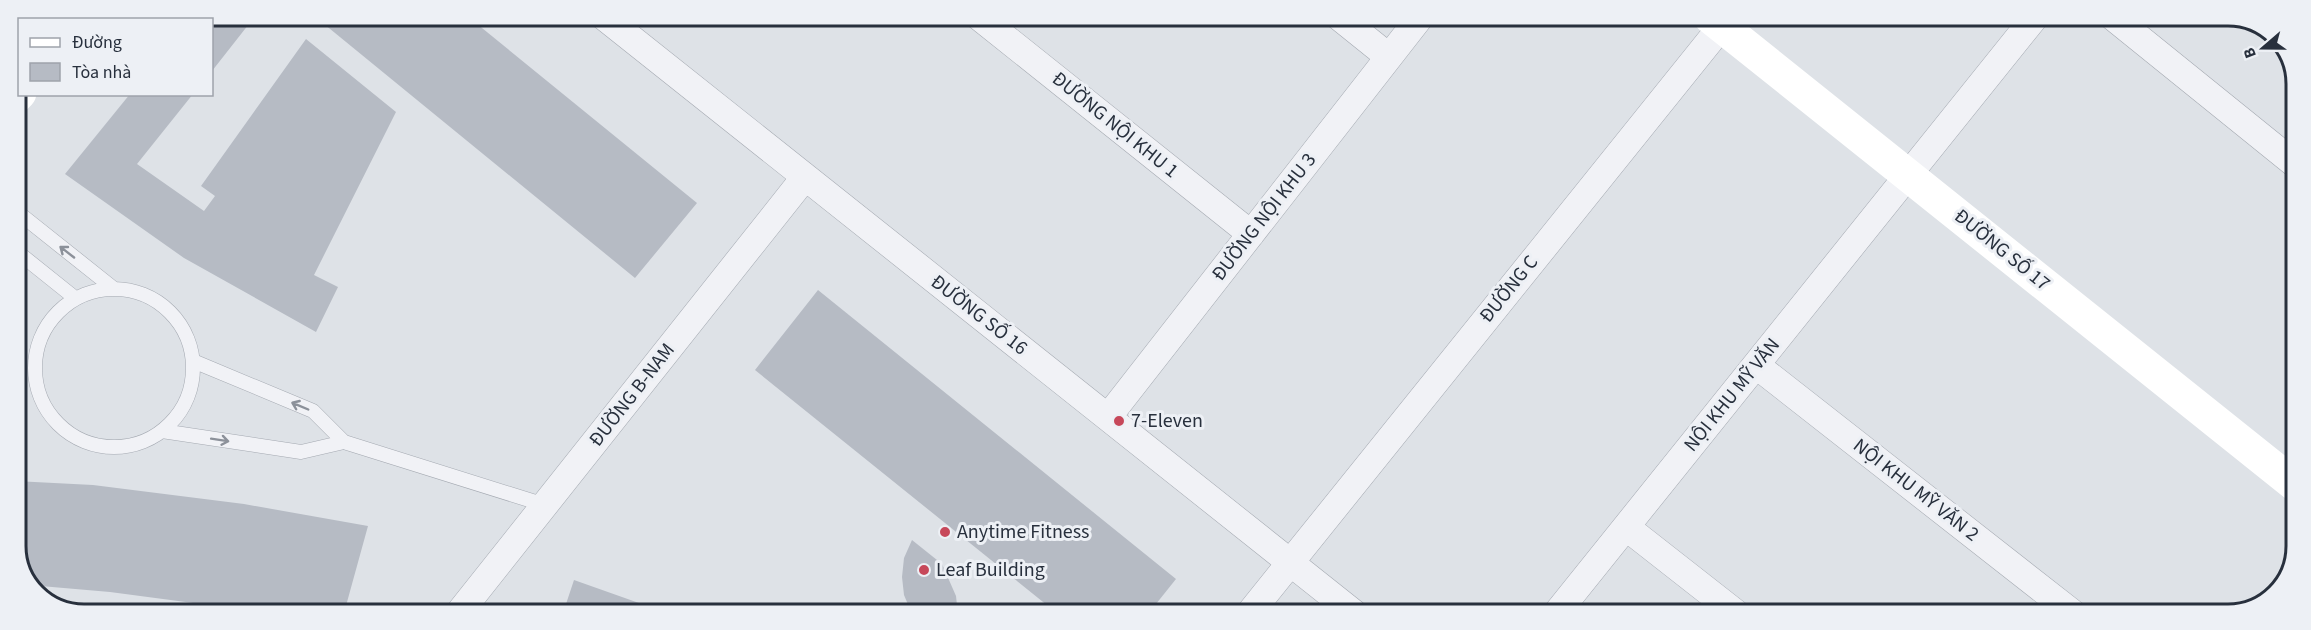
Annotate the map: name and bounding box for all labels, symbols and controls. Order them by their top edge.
legend [18,18,213,96]
north arrow [2233,18,2293,78]
text: Đường [72,30,122,55]
text: B [2238,44,2262,61]
text: Tòa nhà [72,60,131,85]
street label: ĐƯỜNG NỘI KHU 1 [1046,65,1184,185]
street label: ĐƯỜNG NỘI KHU 3 [1205,147,1323,287]
street label: ĐƯỜNG SỐ 17 [1948,203,2056,298]
one-way arrow [59,245,75,258]
street label: ĐƯỜNG C [1473,249,1545,329]
street label: ĐƯỜNG SỐ 16 [925,268,1033,362]
street label: NỘI KHU MỸ VĂN [1677,332,1787,458]
street label: ĐƯỜNG B-NAM [583,337,681,453]
one-way arrow [291,400,309,411]
place label: 7-Eleven [1131,407,1203,435]
marker: 7-Eleven [1112,414,1126,428]
street label: NỘI KHU MỸ VĂN 2 [1847,432,1985,548]
one-way arrow [210,434,230,445]
place label: Anytime Fitness [957,518,1090,546]
marker: Anytime Fitness [938,525,952,539]
place label: Leaf Building [936,556,1045,584]
marker: Leaf Building [917,563,931,577]

